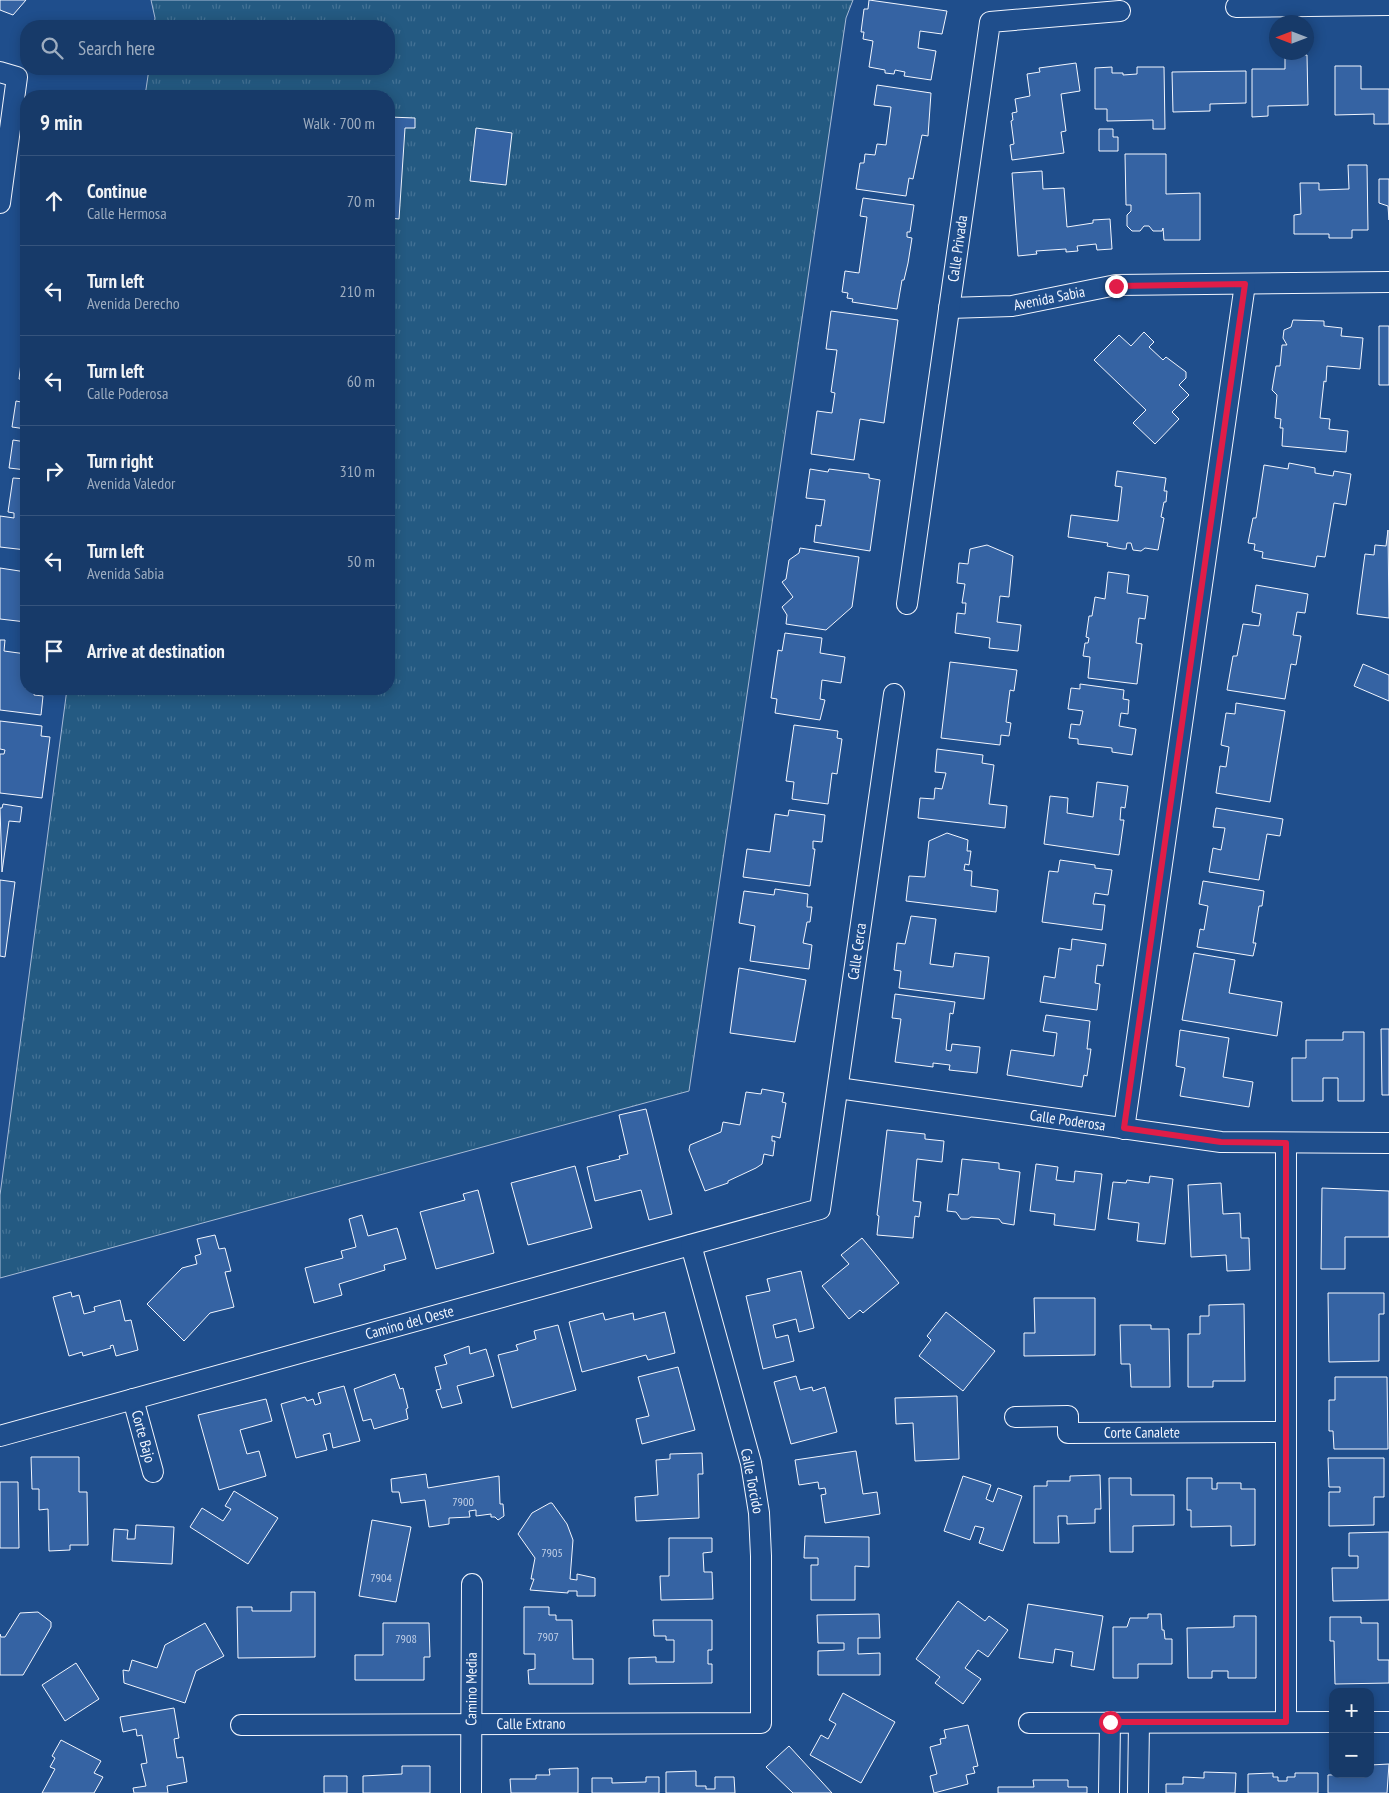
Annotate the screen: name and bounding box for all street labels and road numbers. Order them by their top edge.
street label: Calle Privada [943,214,971,283]
street label: Avenida Sabia [1012,282,1087,314]
street label: Calle Cerca [843,922,870,981]
street label: Calle Poderosa [1029,1105,1107,1135]
street label: Camino del Oeste [363,1301,456,1343]
street label: Corte Bajo [128,1408,160,1465]
street label: Corte Canalete [1104,1422,1180,1442]
street label: Calle Torcido [737,1447,768,1515]
street label: Camino Media [461,1652,481,1726]
street label: Calle Extrano [496,1714,566,1733]

